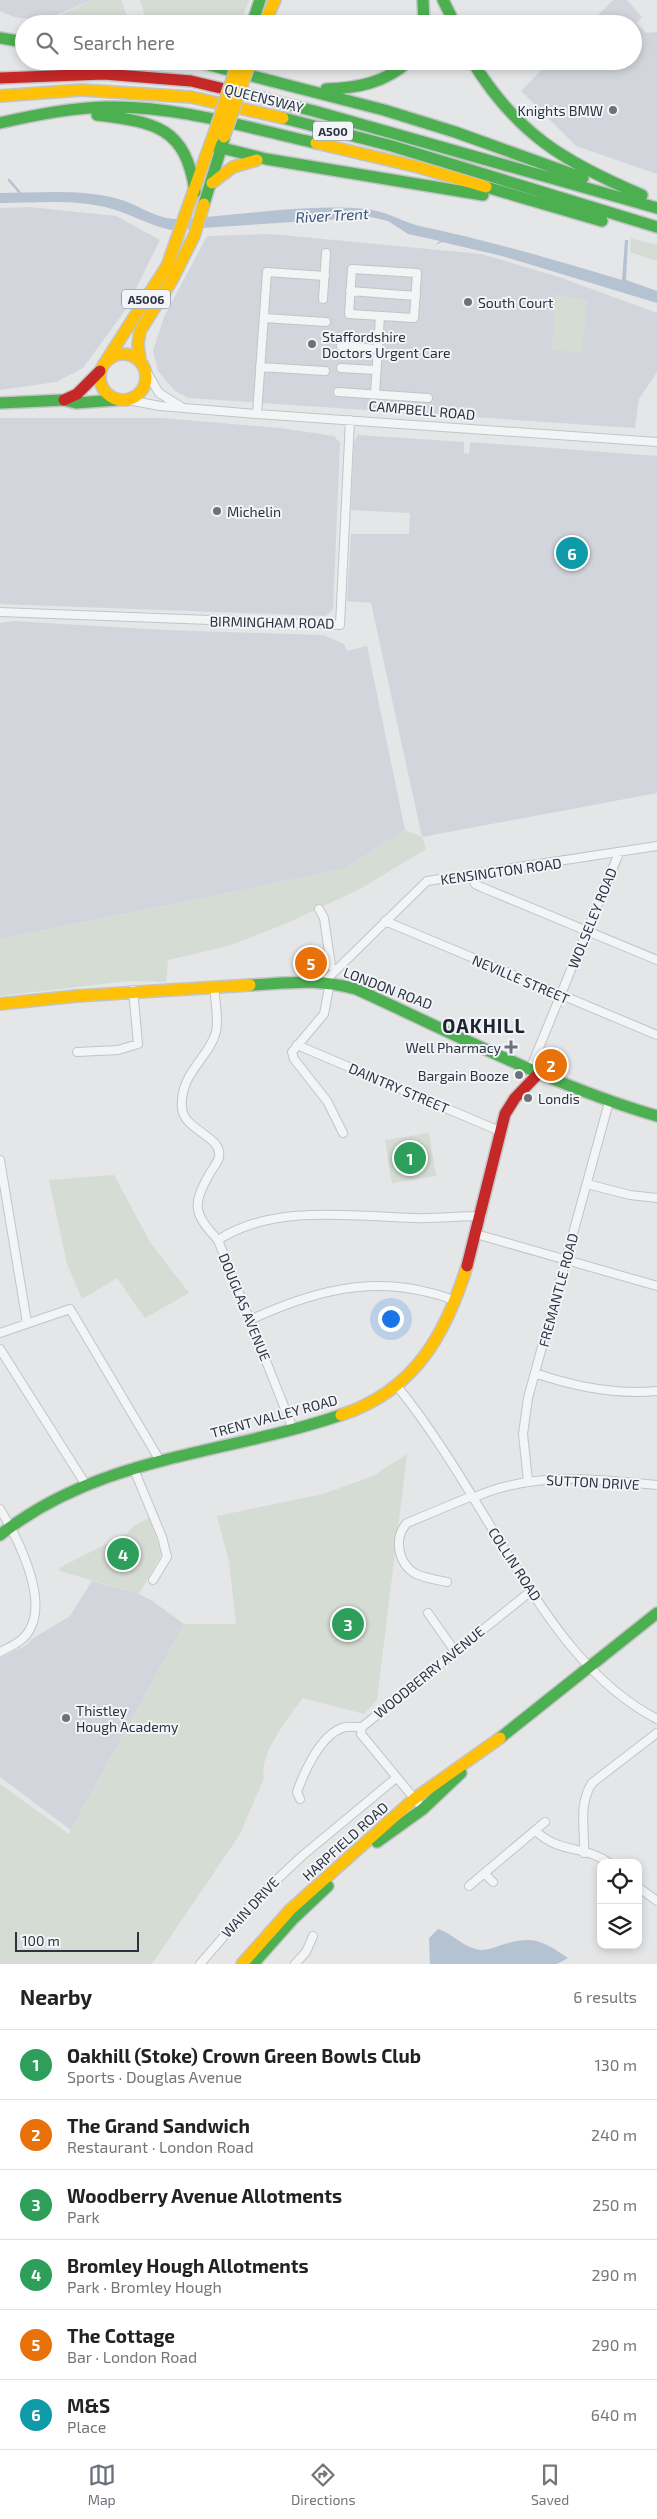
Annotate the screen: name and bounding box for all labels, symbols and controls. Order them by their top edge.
search box [15,15,642,70]
icon: search [33,29,61,57]
text: Search here [73,31,175,54]
street label: QUEENSWAY [223,80,305,116]
place label: Knights BMW [517,102,603,119]
marker: Knights BMW [607,104,619,116]
road number: A500 [313,122,353,140]
water label: River Trent [295,204,369,226]
road number: A5006 [122,290,170,308]
place label: South Court [478,294,553,311]
marker: South Court [462,296,474,308]
place label: Staffordshire Doctors Urgent Care [322,328,451,361]
marker: Staffordshire Doctors Urgent Care [306,338,318,350]
street label: CAMPBELL ROAD [368,397,476,423]
place label: Michelin [227,503,281,520]
marker: Michelin [211,505,223,517]
pin: 6 [556,534,588,572]
street label: BIRMINGHAM ROAD [209,612,335,632]
street label: KENSINGTON ROAD [439,854,563,888]
street label: WOLSELEY ROAD [564,865,620,971]
pin: 5 [295,944,327,982]
street label: NEVILLE STREET [470,951,572,1007]
street label: LONDON ROAD [341,963,435,1013]
district label: OAKHILL [442,1014,526,1037]
place label: Well Pharmacy [405,1039,502,1056]
marker: Well Pharmacy [505,1041,517,1053]
pin: 2 [535,1046,567,1084]
street label: DAINTRY STREET [346,1059,452,1117]
place label: Bargain Booze [418,1067,509,1084]
marker: Bargain Booze [513,1069,525,1081]
place label: Londis [538,1090,580,1107]
marker: Londis [522,1092,534,1104]
pin: 1 [394,1139,426,1177]
street label: FREMANTLE ROAD [535,1231,581,1349]
street label: DOUGLAS AVENUE [216,1251,274,1364]
your location [378,1306,404,1332]
street label: TRENT VALLEY ROAD [209,1391,339,1441]
street label: SUTTON DRIVE [546,1471,640,1493]
street label: COLLIN ROAD [485,1524,545,1604]
pin: 4 [107,1535,139,1573]
pin: 3 [332,1605,364,1643]
street label: WOODBERRY AVENUE [370,1622,488,1722]
place label: Thistley Hough Academy [76,1702,179,1735]
marker: Thistley Hough Academy [60,1712,72,1724]
street label: HARPFIELD ROAD [299,1798,391,1884]
map controls [597,1859,642,1949]
button: locate [597,1859,642,1904]
street label: WAIN DRIVE [218,1873,282,1941]
button: layers [597,1904,642,1949]
scale bar [15,1929,139,1952]
text: 100 m [22,1932,60,1949]
text: Nearby [20,1984,92,2009]
text: 6 results [573,1987,637,2006]
text: Oakhill (Stoke) Crown Green Bowls Club [67,2044,421,2067]
text: 1 [33,2055,39,2074]
text: 130 m [595,2055,637,2074]
text: Sports · Douglas Avenue [67,2067,242,2086]
text: The Grand Sandwich [67,2114,250,2137]
text: 2 [31,2125,41,2144]
text: 240 m [591,2125,637,2144]
text: Restaurant · London Road [67,2137,254,2156]
text: Woodberry Avenue Allotments [67,2184,342,2207]
text: 3 [31,2195,41,2214]
text: 250 m [592,2195,637,2214]
text: Park [67,2207,100,2226]
text: Bromley Hough Allotments [67,2254,309,2277]
text: 4 [31,2265,41,2284]
text: 290 m [592,2265,637,2284]
text: Park · Bromley Hough [67,2277,222,2296]
text: The Cottage [67,2324,175,2347]
text: 5 [32,2335,40,2354]
text: 290 m [592,2335,637,2354]
text: Bar · London Road [67,2347,197,2366]
text: M&S [67,2394,110,2417]
text: 6 [31,2405,41,2424]
text: 640 m [591,2405,637,2424]
text: Place [67,2417,106,2436]
tab: Map [88,2461,116,2508]
tab: Directions [291,2461,356,2508]
tab: Saved [531,2461,569,2508]

